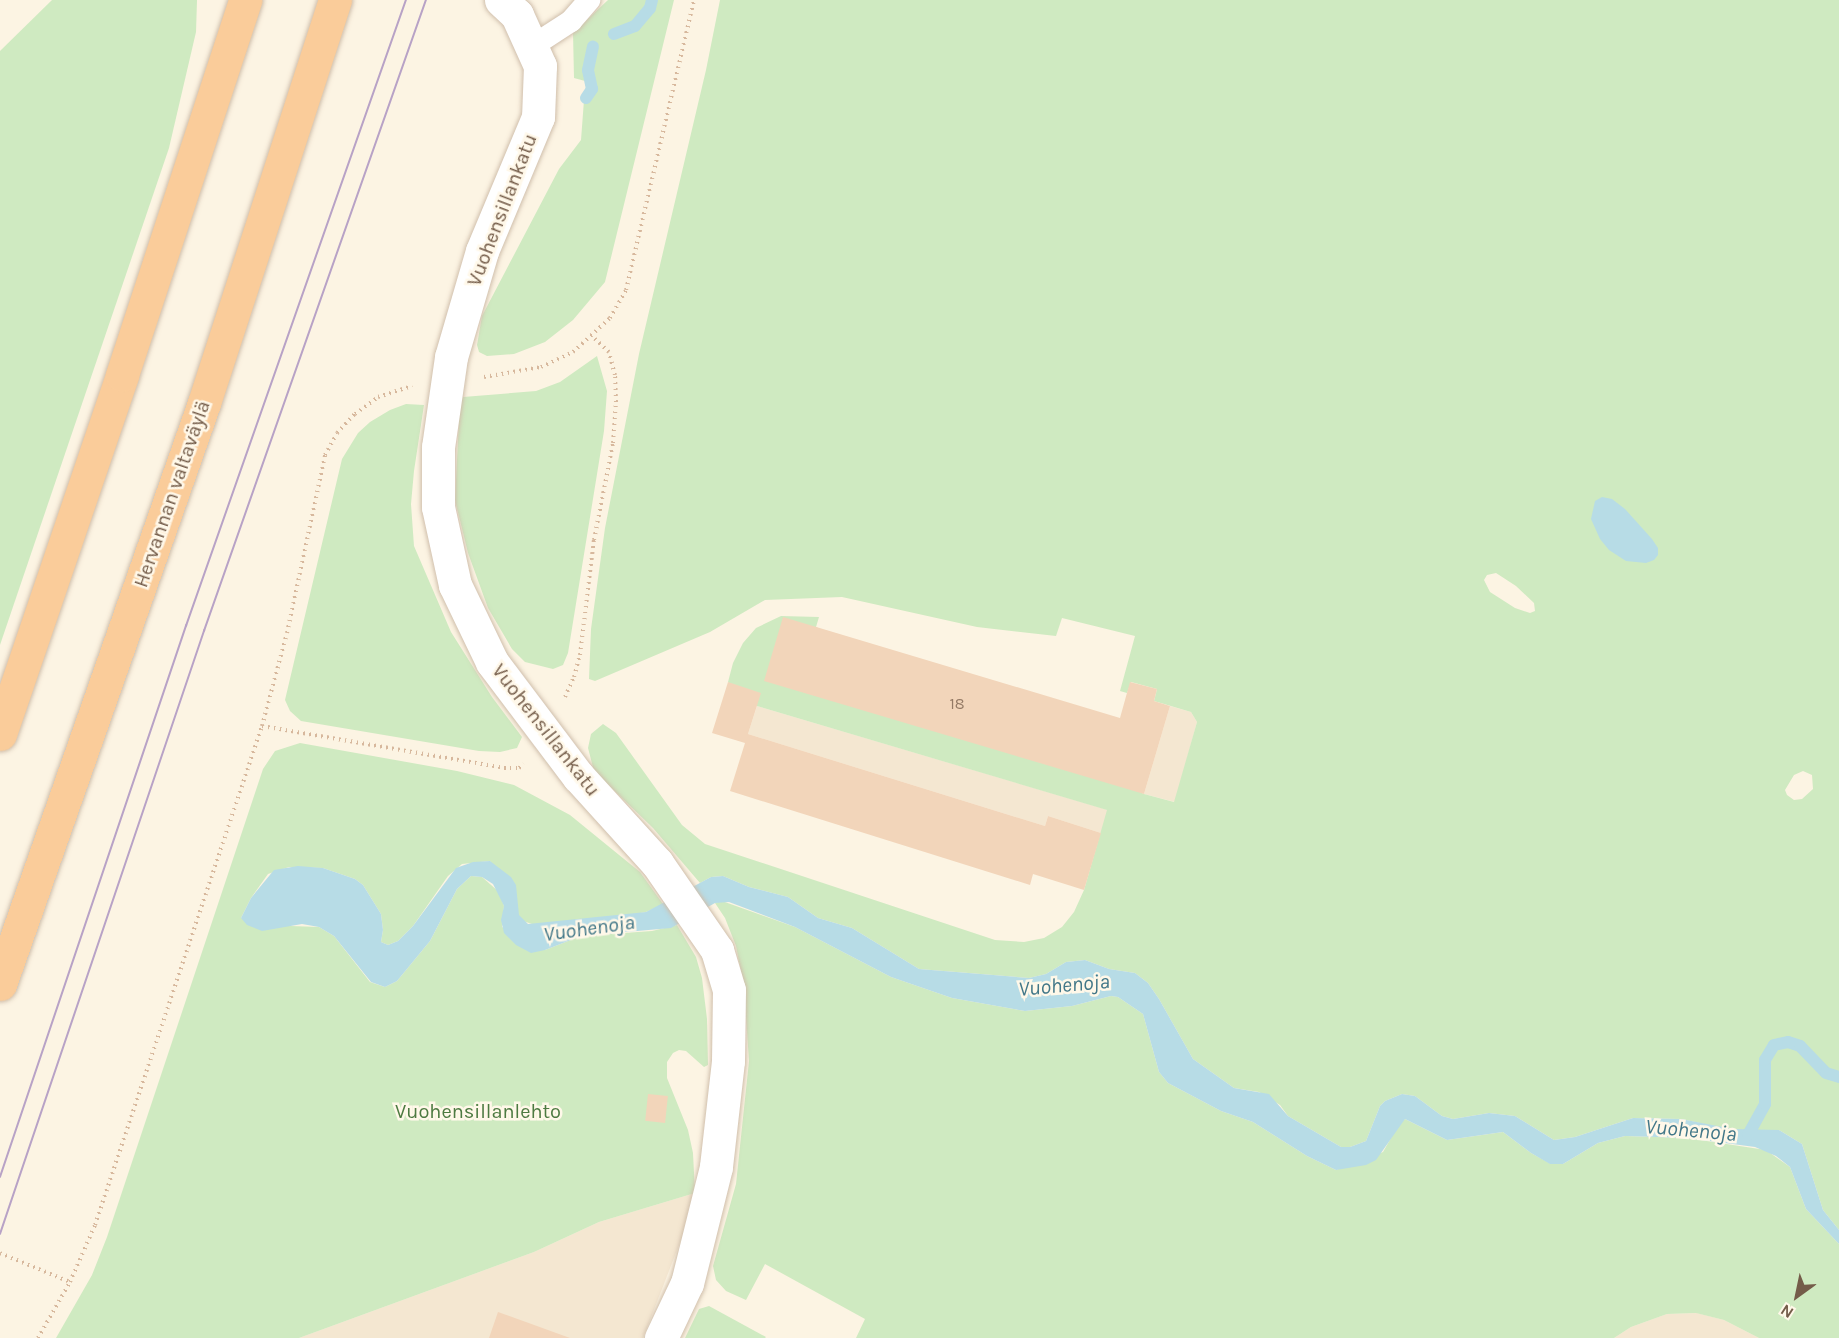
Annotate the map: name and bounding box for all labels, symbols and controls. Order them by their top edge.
street label: Vuohensillankatu [462,130,542,290]
street label: Hervannan valtaväylä [129,397,215,591]
street label: Vuohensillankatu [487,659,605,801]
house number: 18 [949,694,965,714]
water label: Vuohenoja [542,909,636,947]
water label: Vuohenoja [1017,968,1111,1002]
park label: Vuohensillanlehto [395,1099,561,1123]
water label: Vuohenoja [1644,1113,1738,1147]
north arrow [1767,1266,1827,1326]
text: N [1777,1300,1797,1323]

